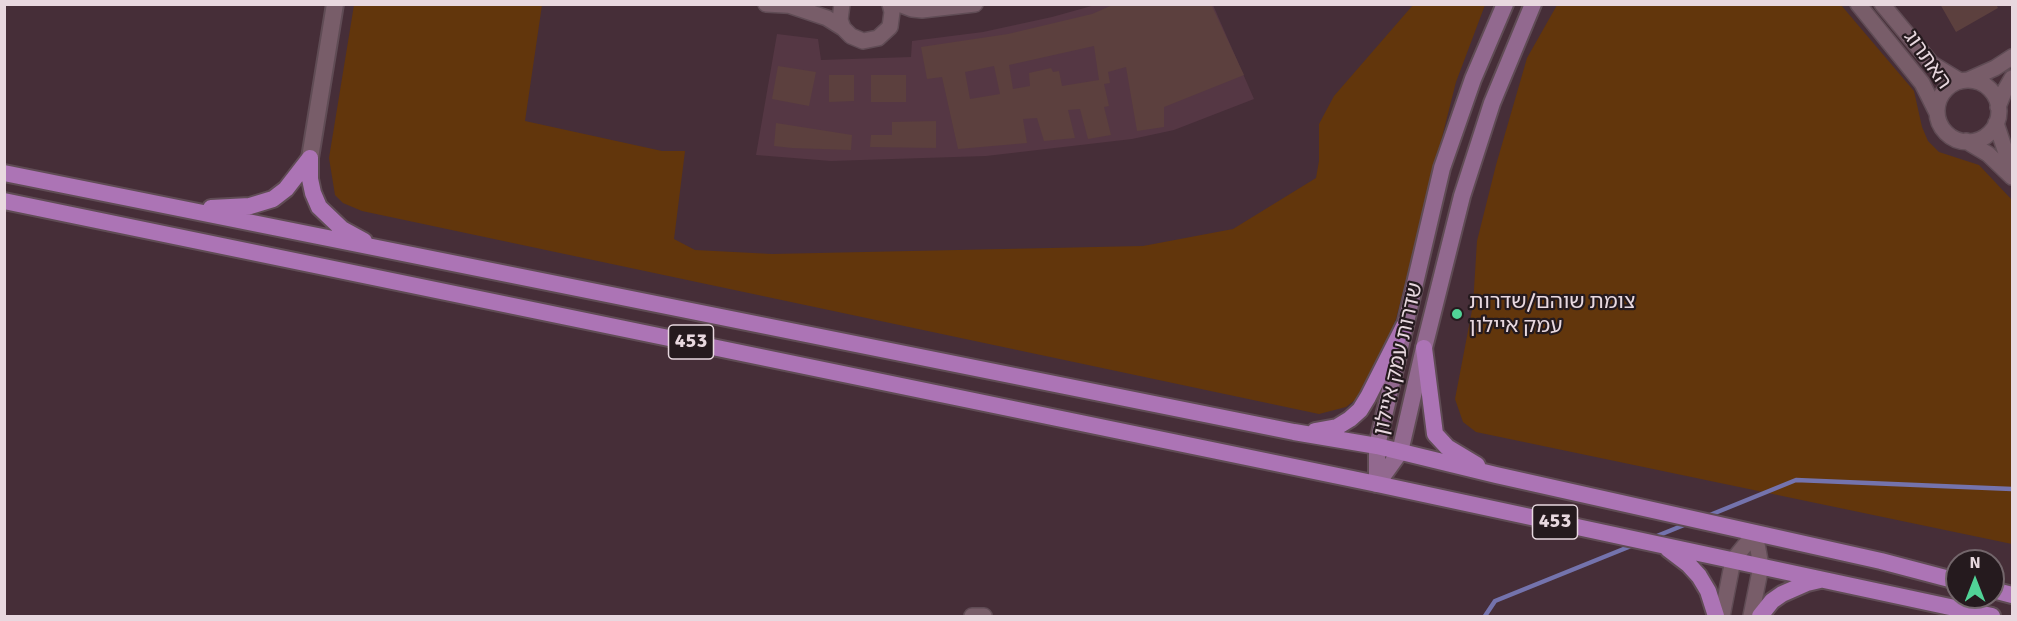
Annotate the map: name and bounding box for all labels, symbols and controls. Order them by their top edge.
street label: האתרוג [1898,26,1956,94]
street label: שדרות עמק איילון [1369,280,1429,438]
place label: צומת שוהם/שדרות עמק איילון [1469,289,1636,339]
marker: צומת שוהם/שדרות עמק איילון [1450,307,1464,321]
road number: 453 [668,325,714,359]
road number: 453 [1532,505,1578,539]
north arrow [1945,549,2005,609]
text: N [1969,553,1981,573]

